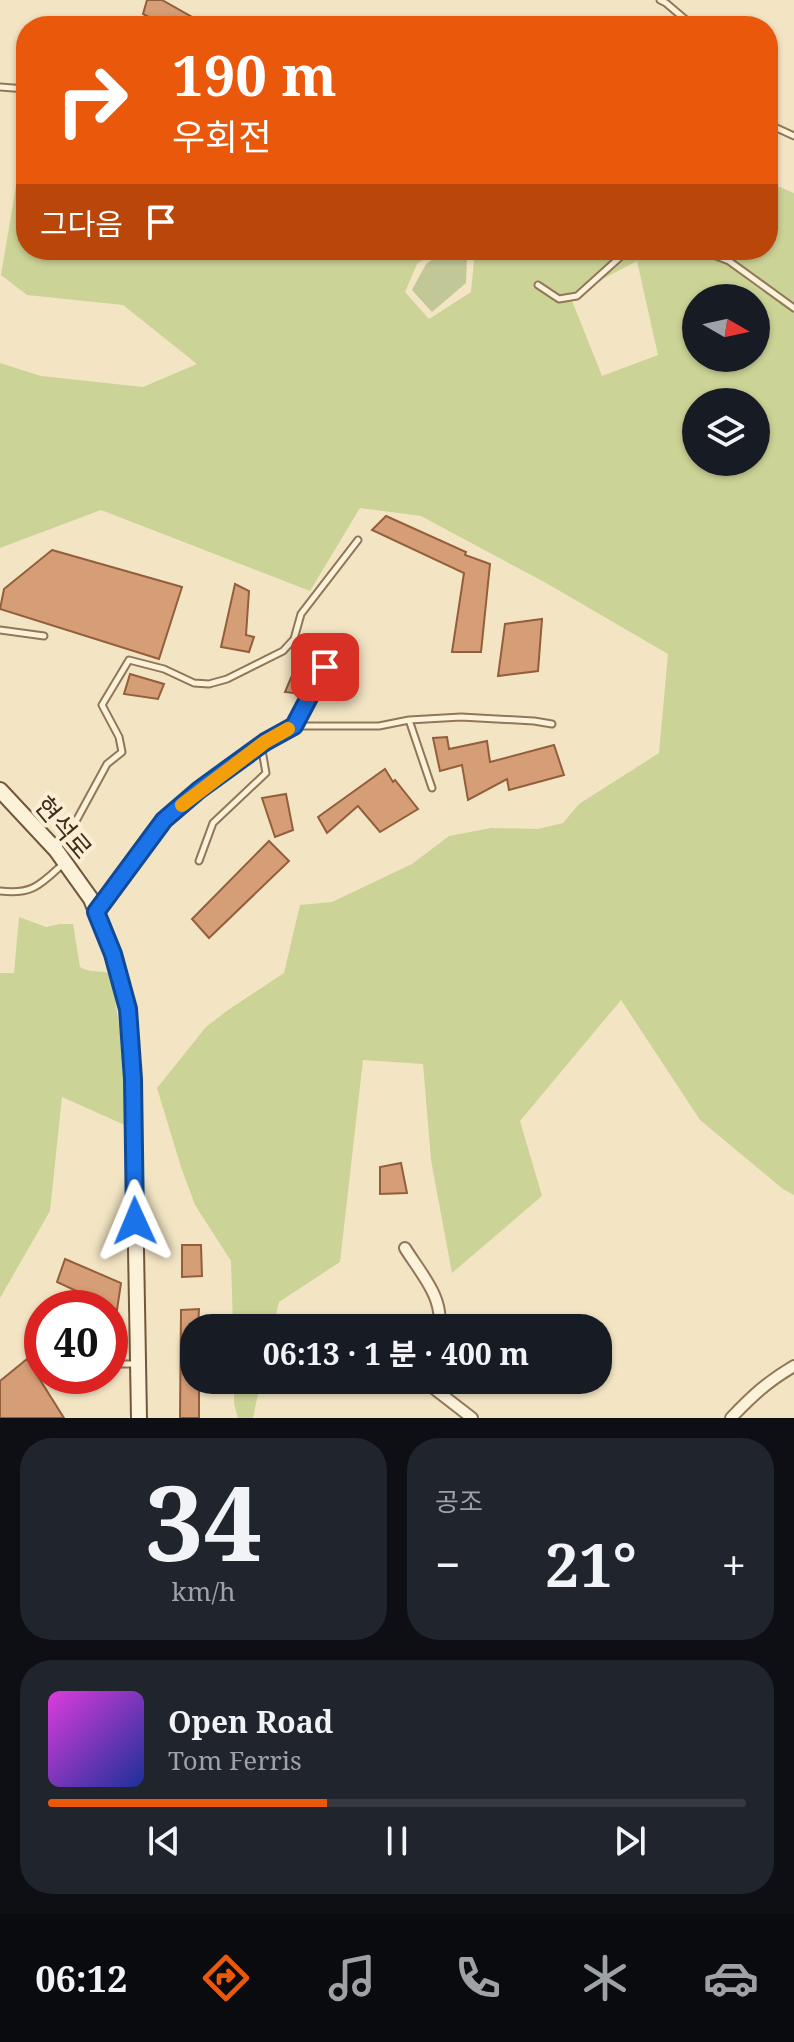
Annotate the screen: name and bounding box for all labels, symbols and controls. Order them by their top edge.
text: 190 m [172,36,337,112]
icon: right [40,48,144,152]
text: 우회전 [172,112,271,161]
icon: arrive [139,200,183,244]
text: 그다음 [40,203,123,244]
north arrow [682,284,770,372]
map controls [682,284,770,476]
button: layers [682,388,770,476]
pin [291,633,359,701]
icon: arrive [303,645,347,689]
street label: 현석로 [27,788,101,866]
position arrow [93,1179,177,1263]
speed limit sign: 40 [24,1290,128,1394]
text: 06:13 · 1 분 · 400 m [263,1333,529,1374]
text: 34 [145,1450,262,1591]
text: 공조 [435,1483,483,1519]
text: 21° [545,1523,637,1605]
text: − [435,1534,460,1594]
text: + [721,1534,746,1594]
text: km/h [172,1573,235,1609]
text: Open Road [168,1701,333,1742]
text: Tom Ferris [168,1742,302,1778]
icon: previous [142,1819,186,1863]
icon: pause [375,1819,419,1863]
icon: next [608,1819,652,1863]
icon: directions [198,1950,254,2006]
icon: music [324,1950,380,2006]
icon: phone [450,1950,506,2006]
icon: climate [577,1950,633,2006]
icon: car [703,1950,759,2006]
text: 06:12 [35,1954,127,2003]

